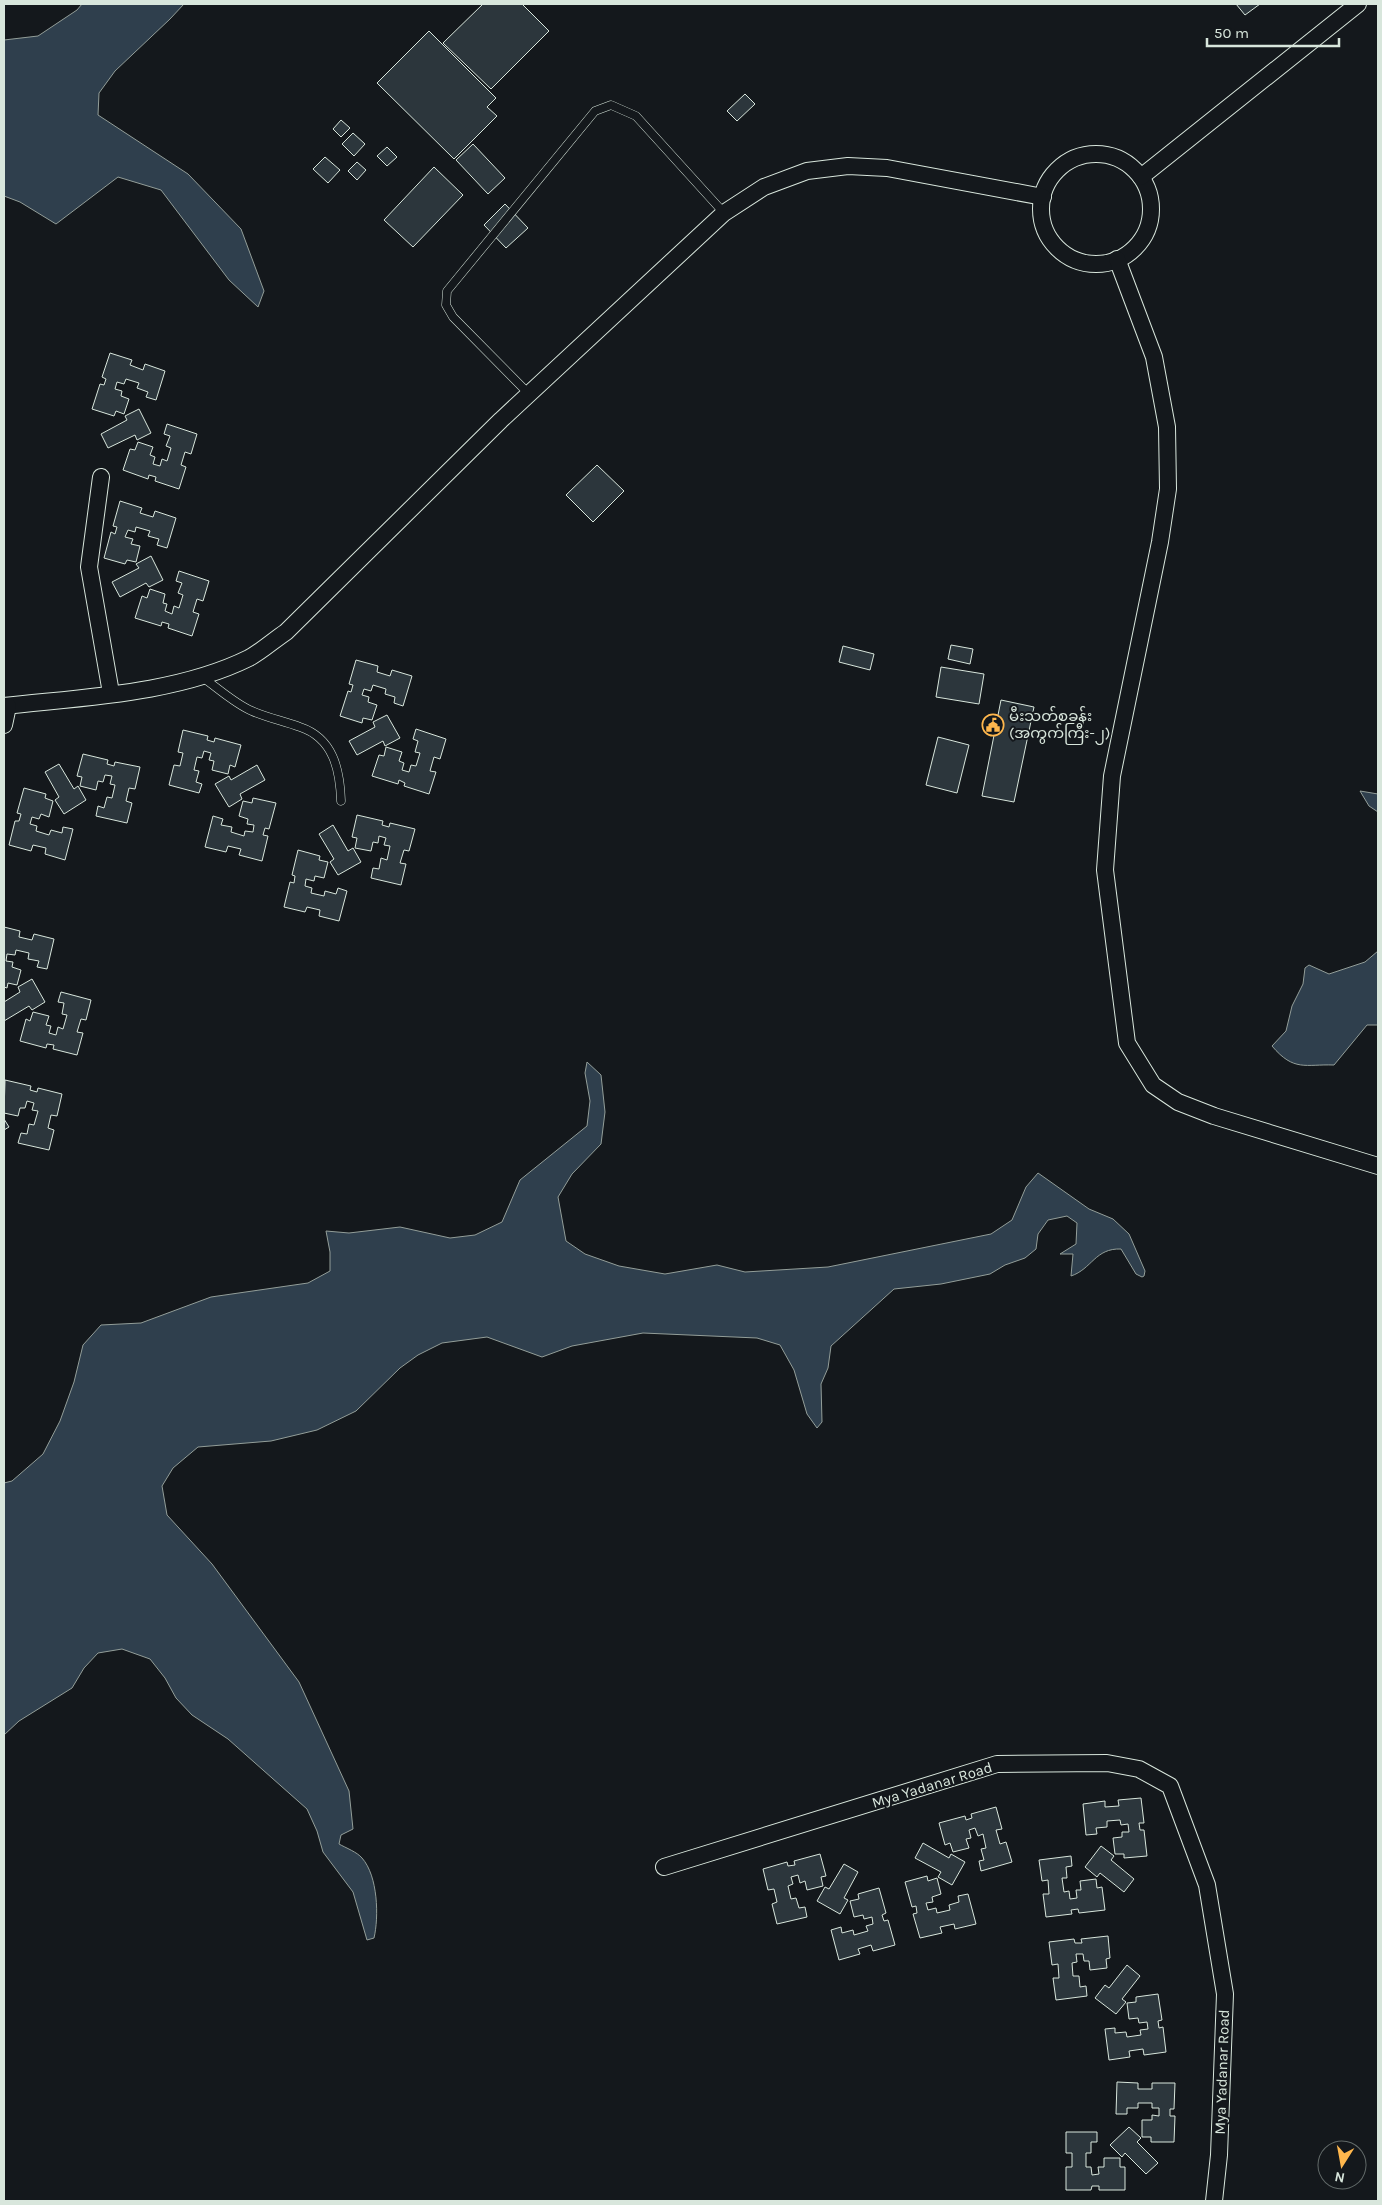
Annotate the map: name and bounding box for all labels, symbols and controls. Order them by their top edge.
scale bar [1207,15,1340,47]
text: 50 m [1214,24,1249,42]
place label: မီးသတ်စခန်း (အကွက်ကြီး-၂) [1009,706,1110,745]
public building icon: မီးသတ်စခန်း (အကွက်ကြီး-၂) [981,713,1005,737]
street label: Mya Yadanar Road [870,1758,994,1812]
street label: Mya Yadanar Road [1211,2009,1233,2135]
north arrow [1317,2140,1367,2190]
text: N [1333,2168,1346,2187]

